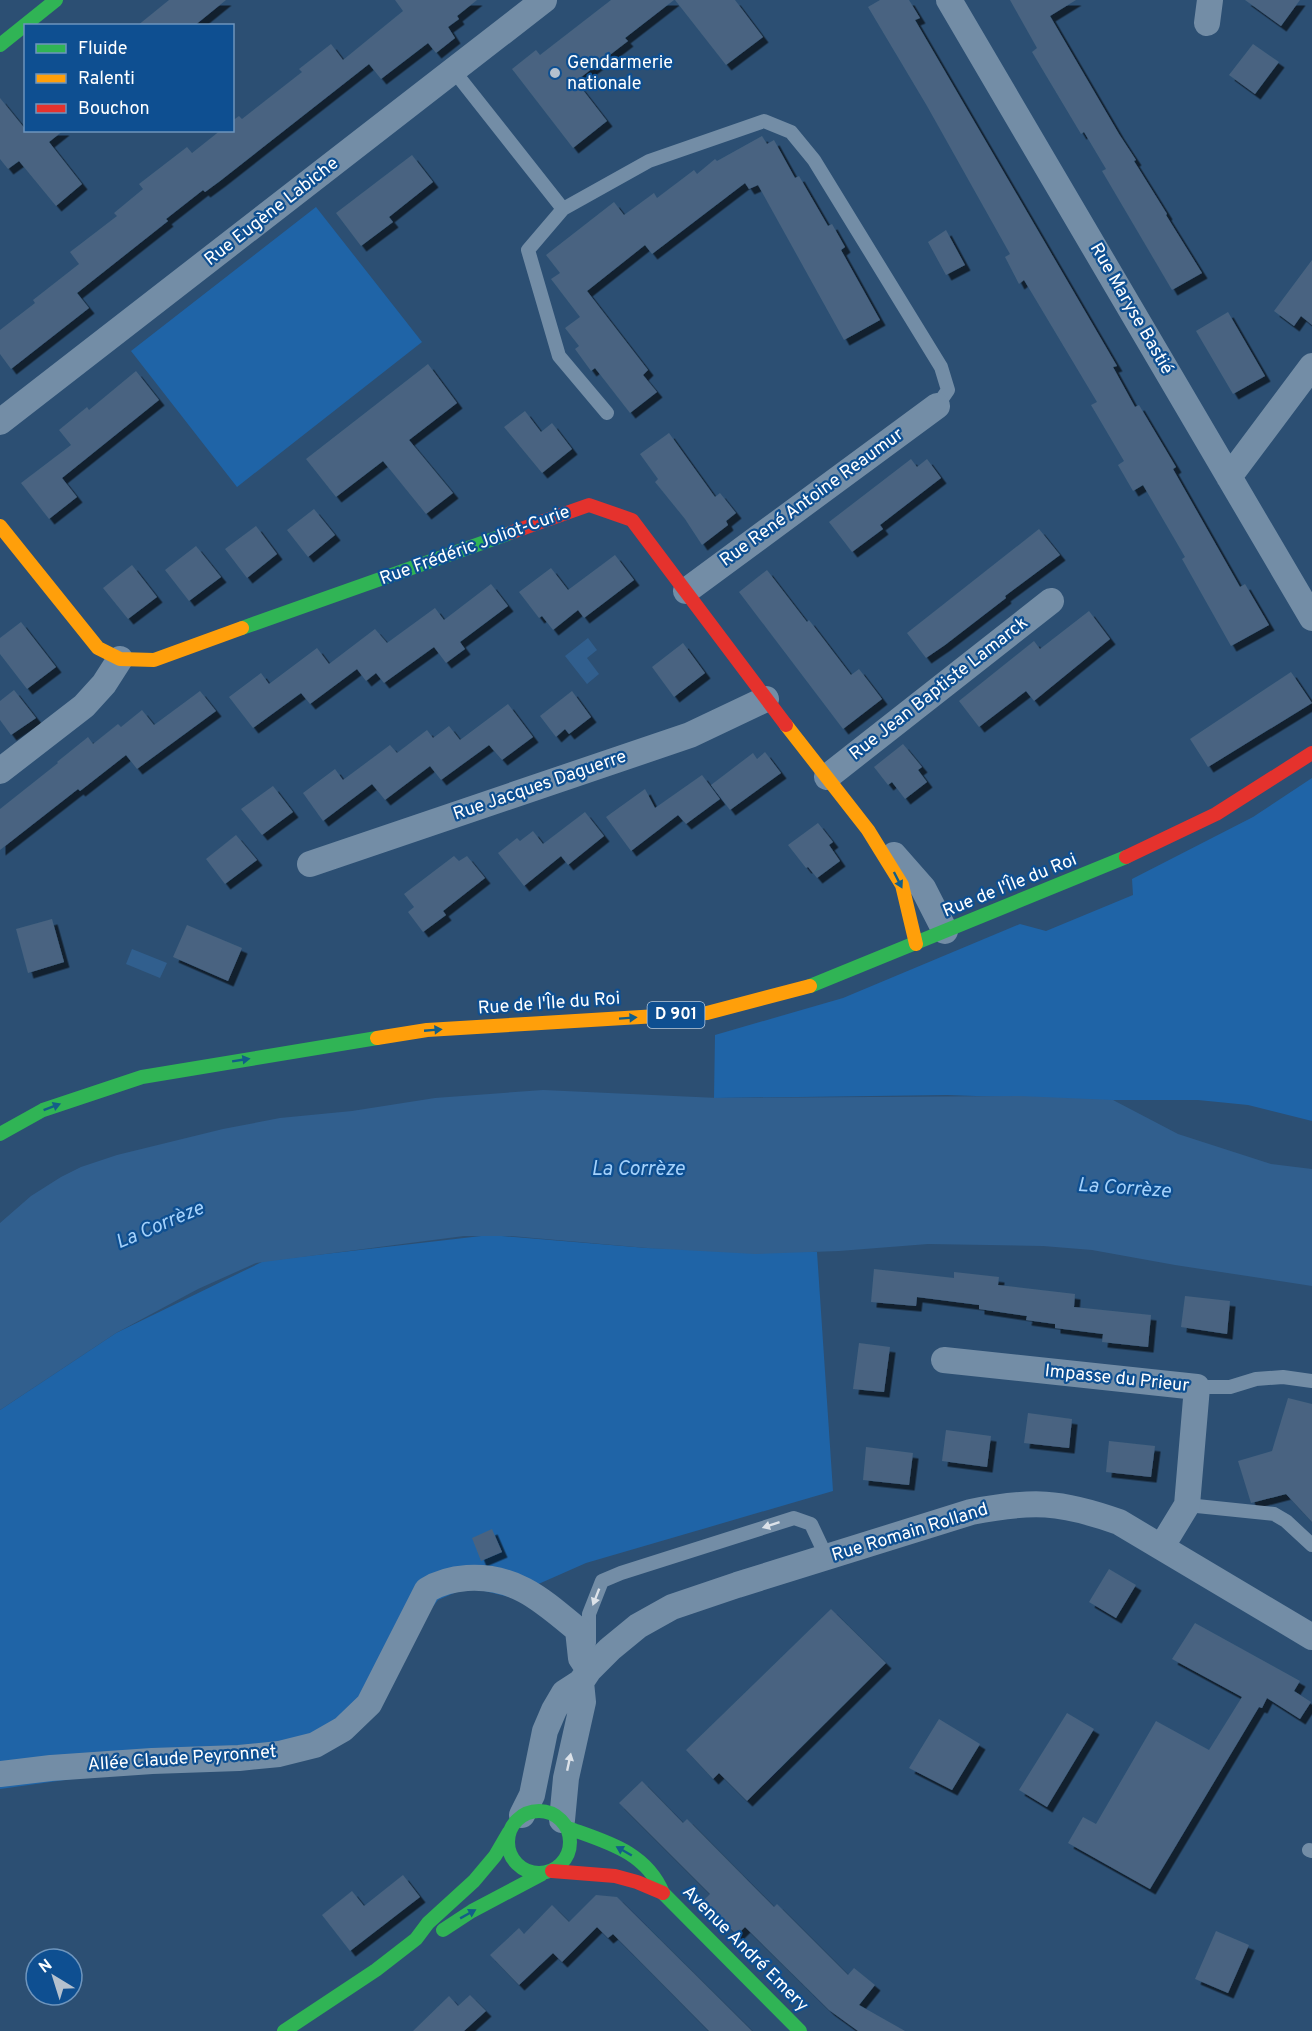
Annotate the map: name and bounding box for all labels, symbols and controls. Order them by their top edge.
legend [24,24,234,132]
text: Fluide [78,38,127,61]
place label: Gendarmerie nationale [567,52,673,96]
marker: Gendarmerie nationale [548,66,562,80]
text: Ralenti [78,68,135,91]
text: Bouchon [78,98,150,121]
street label: Rue Eugène Labiche [200,152,344,272]
street label: Rue Maryse Bastié [1084,239,1178,379]
street label: Rue René Antoine Reaumur [716,424,908,572]
street label: Rue Frédéric Joliot-Curie [377,501,573,591]
street label: Rue Jean Baptiste Lamarck [845,612,1033,766]
street label: Rue Jacques Daguerre [450,746,630,826]
street label: Rue de l'Île du Roi [939,847,1080,923]
one-way arrow [893,872,903,889]
street label: Rue de l'Île du Roi [477,986,621,1020]
road number: D 901 [648,1002,704,1028]
one-way arrow [618,1013,637,1022]
one-way arrow [424,1025,443,1035]
one-way arrow [231,1056,250,1065]
one-way arrow [43,1102,61,1111]
water label: La Corrèze [591,1157,685,1183]
water label: La Corrèze [1077,1173,1172,1205]
water label: La Corrèze [112,1196,209,1256]
street label: Impasse du Prieur [1044,1360,1190,1398]
street label: Rue Romain Rolland [829,1498,991,1568]
one-way arrow [762,1521,780,1530]
one-way arrow [590,1588,600,1606]
street label: Allée Claude Peyronnet [87,1741,277,1777]
one-way arrow [565,1752,574,1771]
one-way arrow [616,1846,633,1856]
street label: Avenue André Emery [677,1881,813,2017]
one-way arrow [460,1909,477,1919]
north arrow [24,1947,84,2007]
text: N [35,1955,57,1978]

